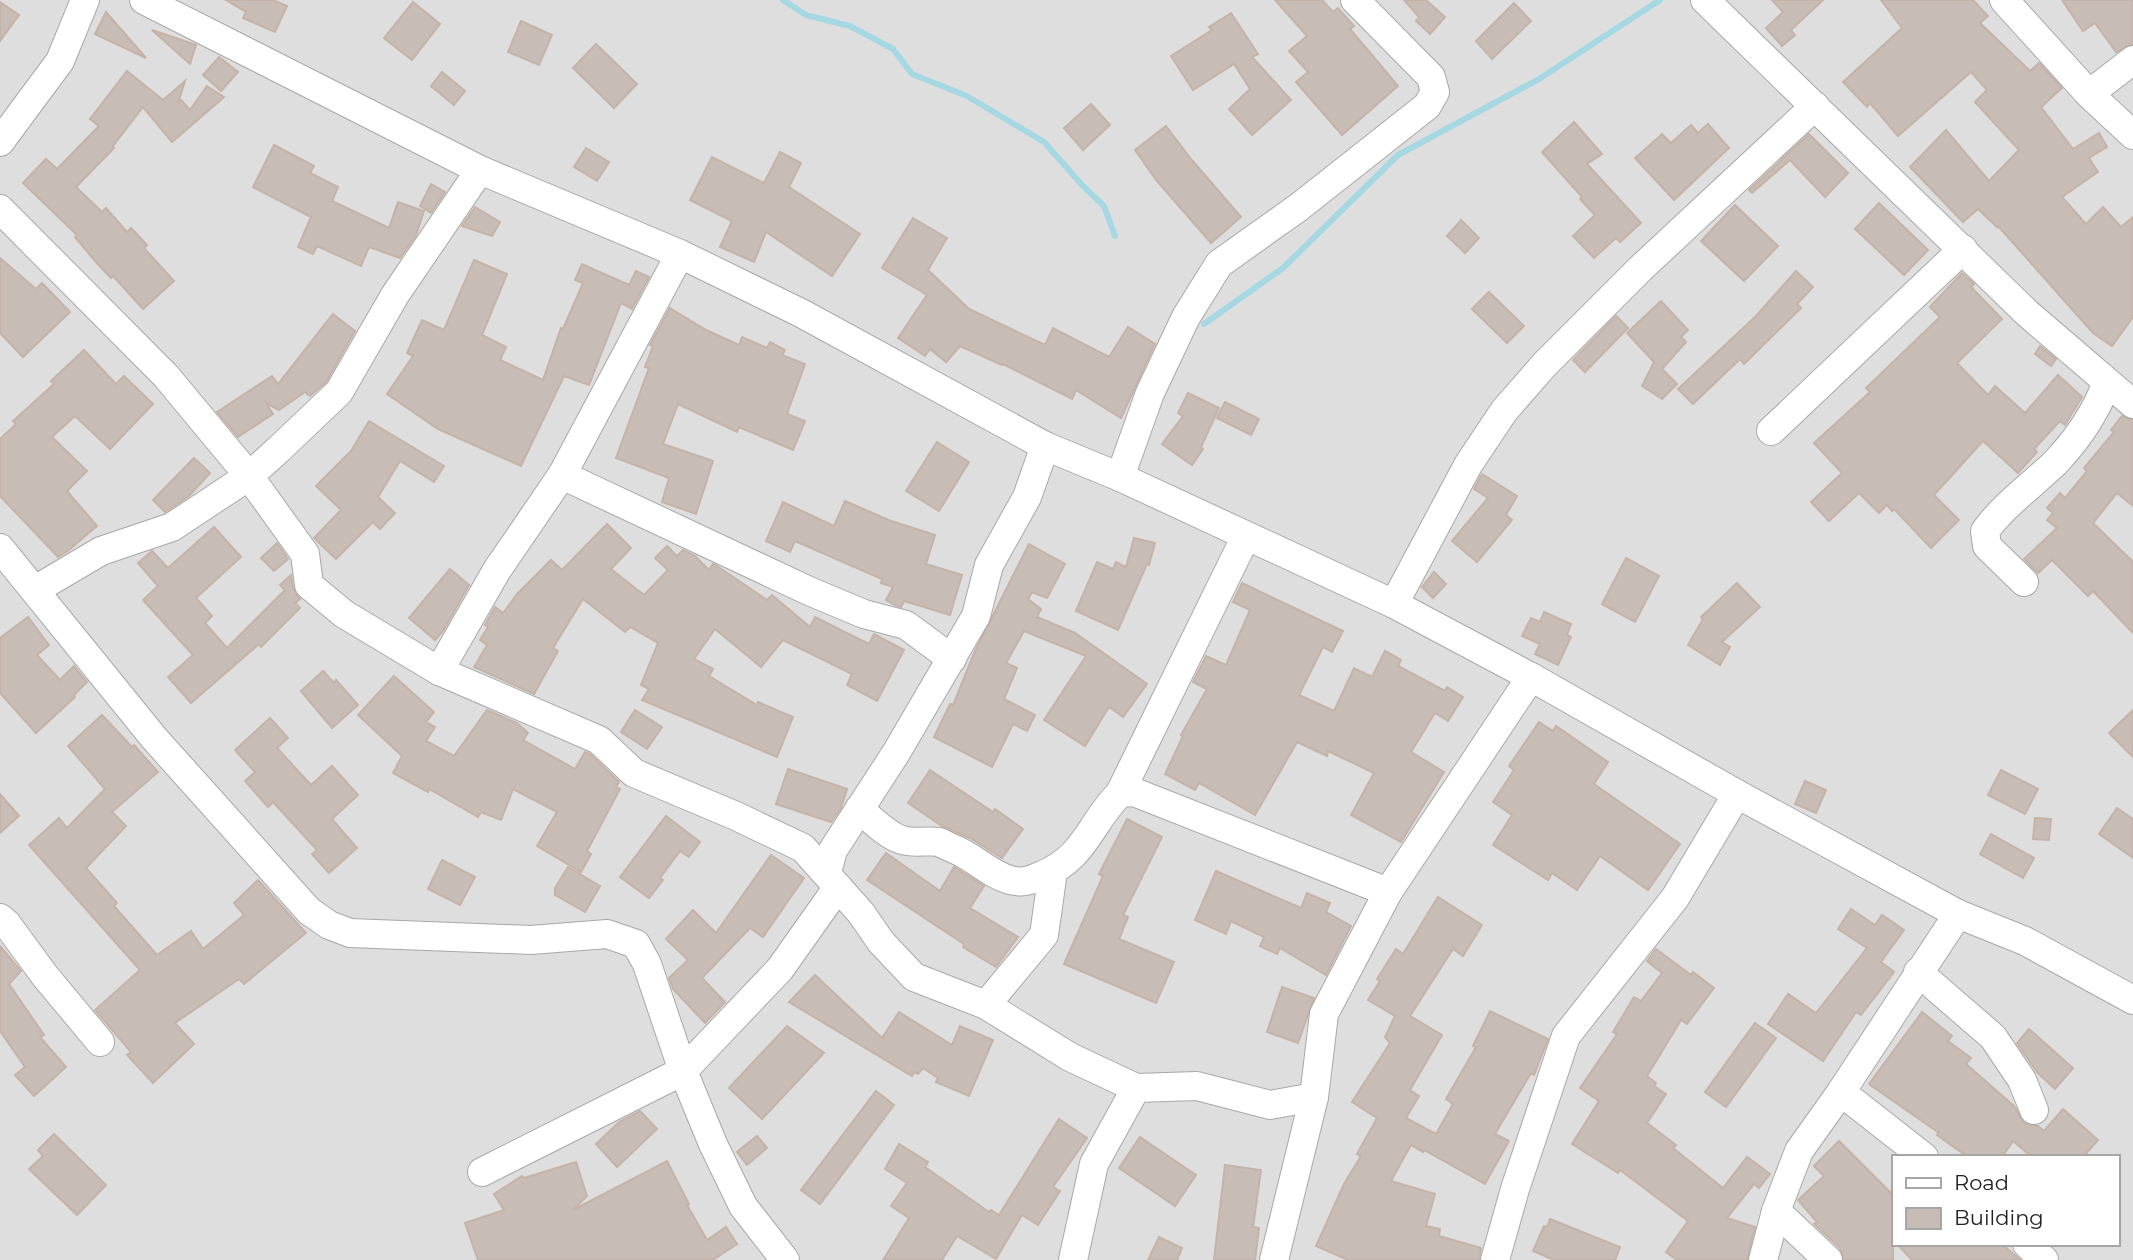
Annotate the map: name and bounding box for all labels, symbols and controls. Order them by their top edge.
legend [1892,1155,2119,1246]
text: Road [1954,1170,2009,1195]
text: Building [1954,1205,2044,1230]

